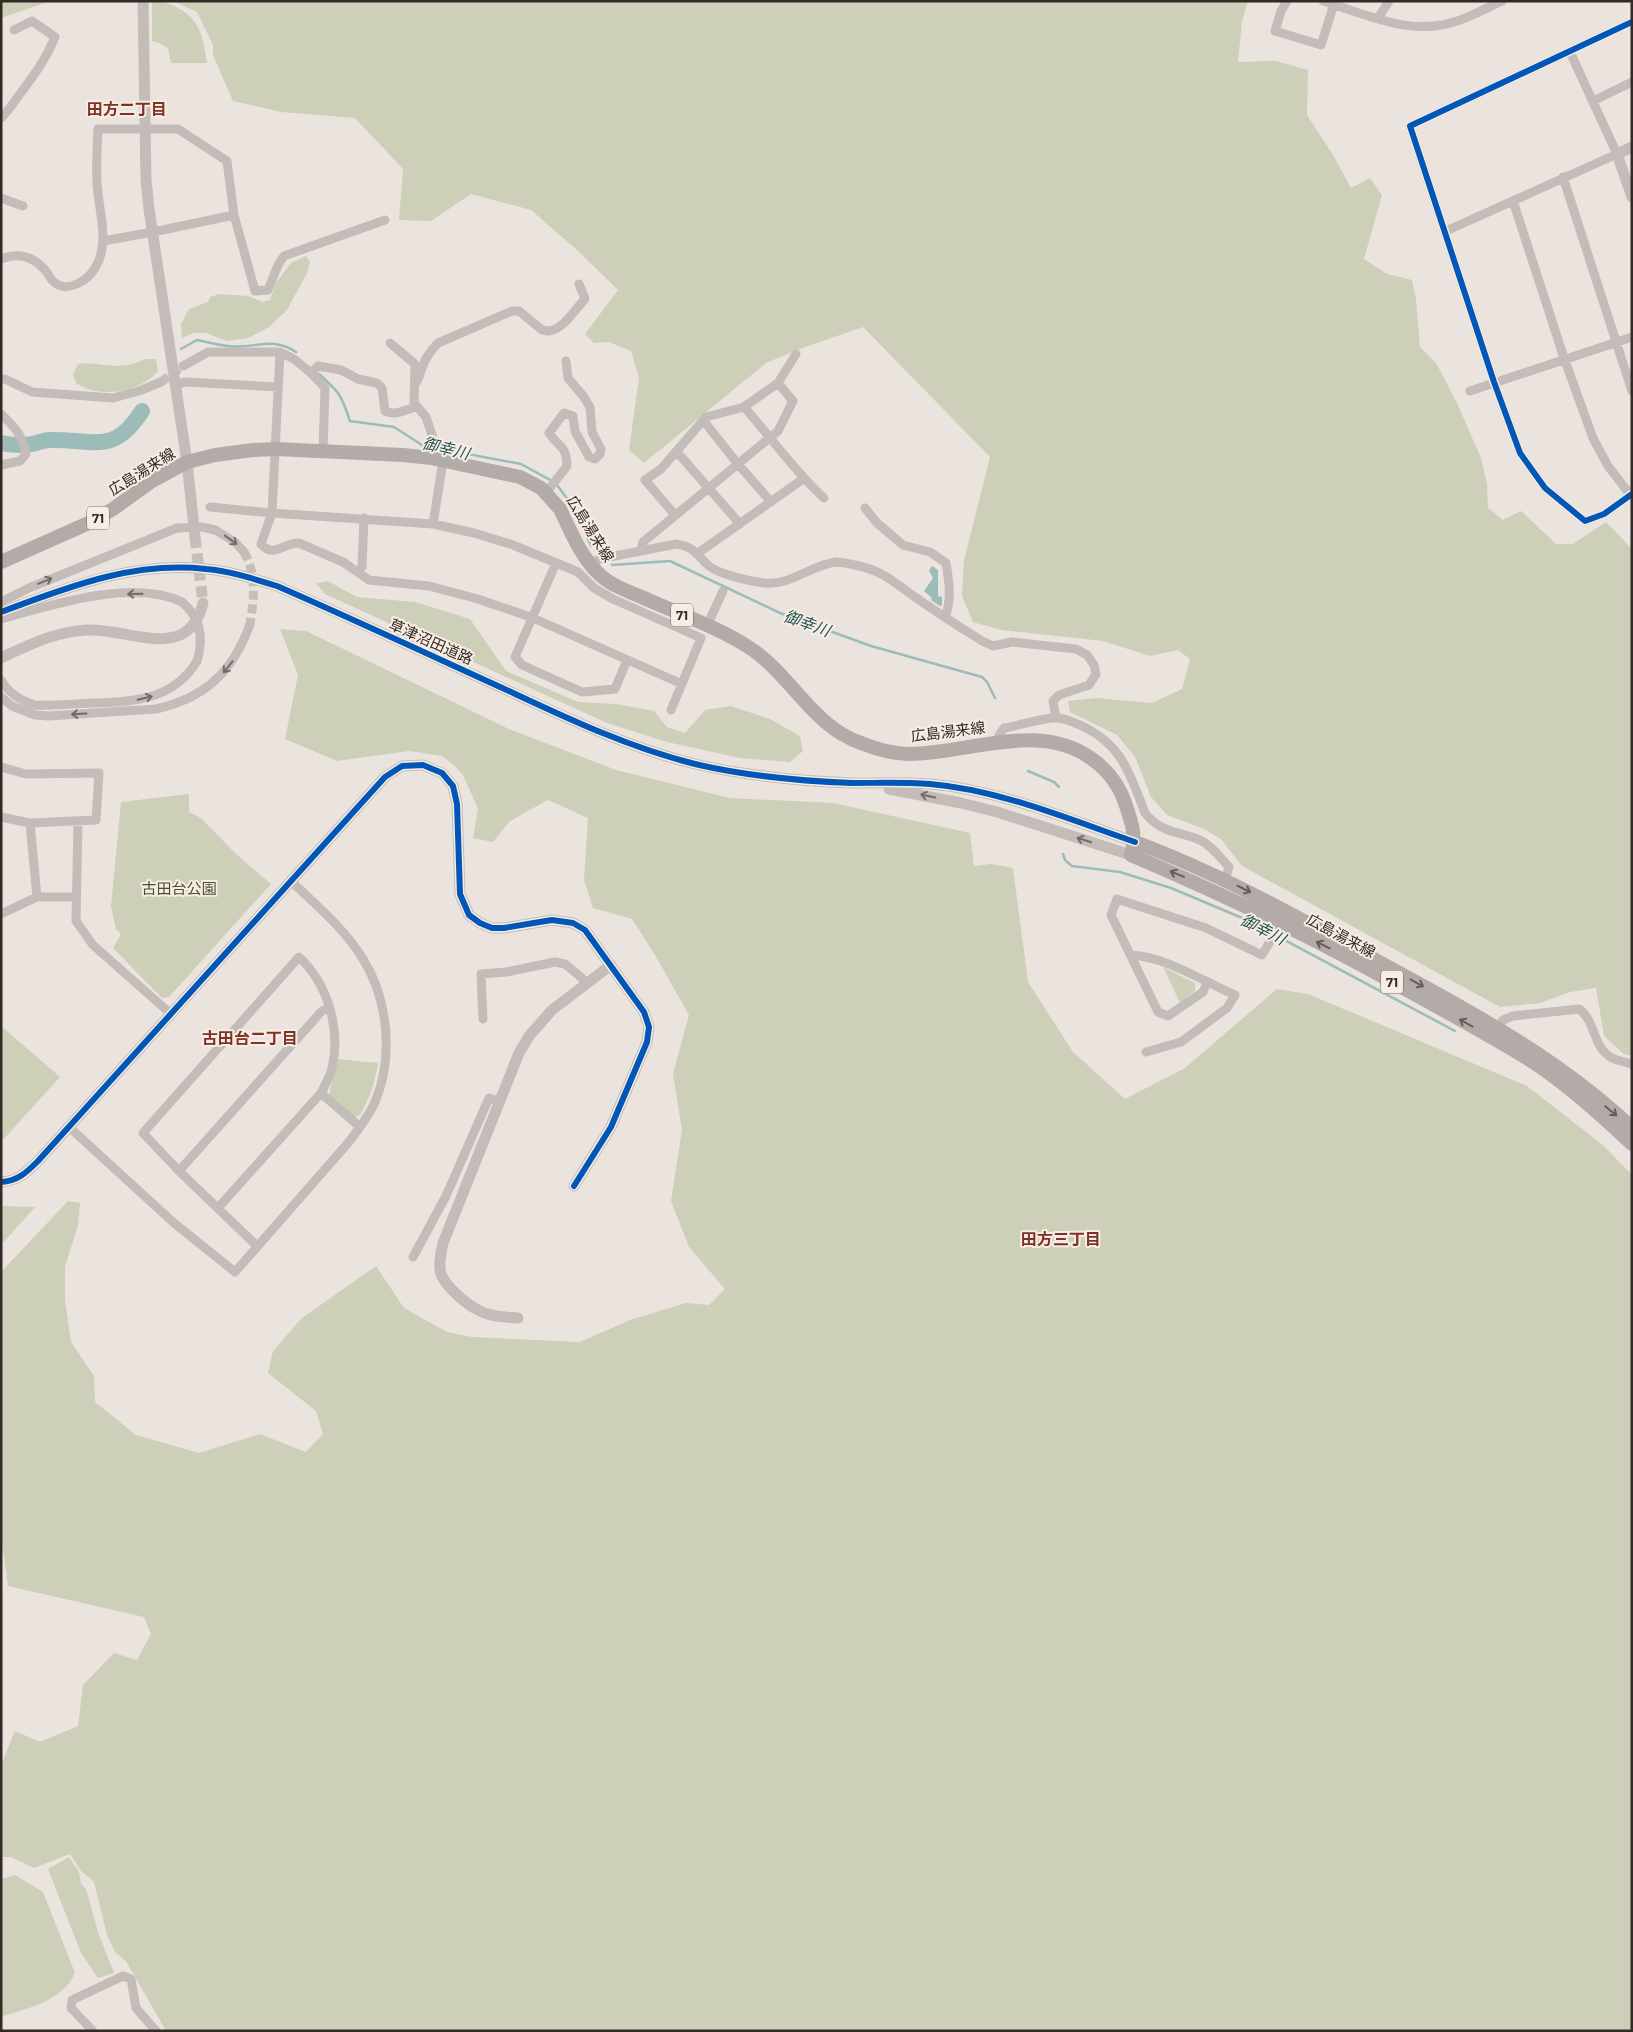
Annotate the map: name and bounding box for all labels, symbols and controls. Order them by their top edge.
district label: 田方二丁目 [87,99,167,118]
water label: 御幸川 [421,432,474,463]
street label: 広島湯来線 [105,444,178,499]
street label: 広島湯来線 [563,492,618,565]
road number: 71 [87,506,109,530]
one-way arrow [223,534,237,545]
one-way arrow [37,576,52,586]
one-way arrow [127,589,143,599]
road number: 71 [671,604,693,626]
water label: 御幸川 [781,605,835,640]
street label: 草津沼田道路 [387,615,476,668]
one-way arrow [222,660,233,673]
one-way arrow [137,693,153,702]
one-way arrow [71,709,87,718]
street label: 広島湯来線 [910,718,986,745]
one-way arrow [921,791,937,800]
one-way arrow [1077,834,1093,844]
one-way arrow [1170,869,1185,879]
park label: 古田台公園 [141,879,217,897]
one-way arrow [1236,885,1251,894]
water label: 御幸川 [1238,909,1291,949]
street label: 広島湯来線 [1304,910,1379,961]
one-way arrow [1316,940,1331,950]
road number: 71 [1381,970,1403,994]
one-way arrow [1410,978,1424,988]
one-way arrow [1459,1017,1474,1027]
district label: 古田台二丁目 [202,1028,298,1047]
one-way arrow [1604,1105,1617,1116]
district label: 田方三丁目 [1021,1229,1101,1248]

